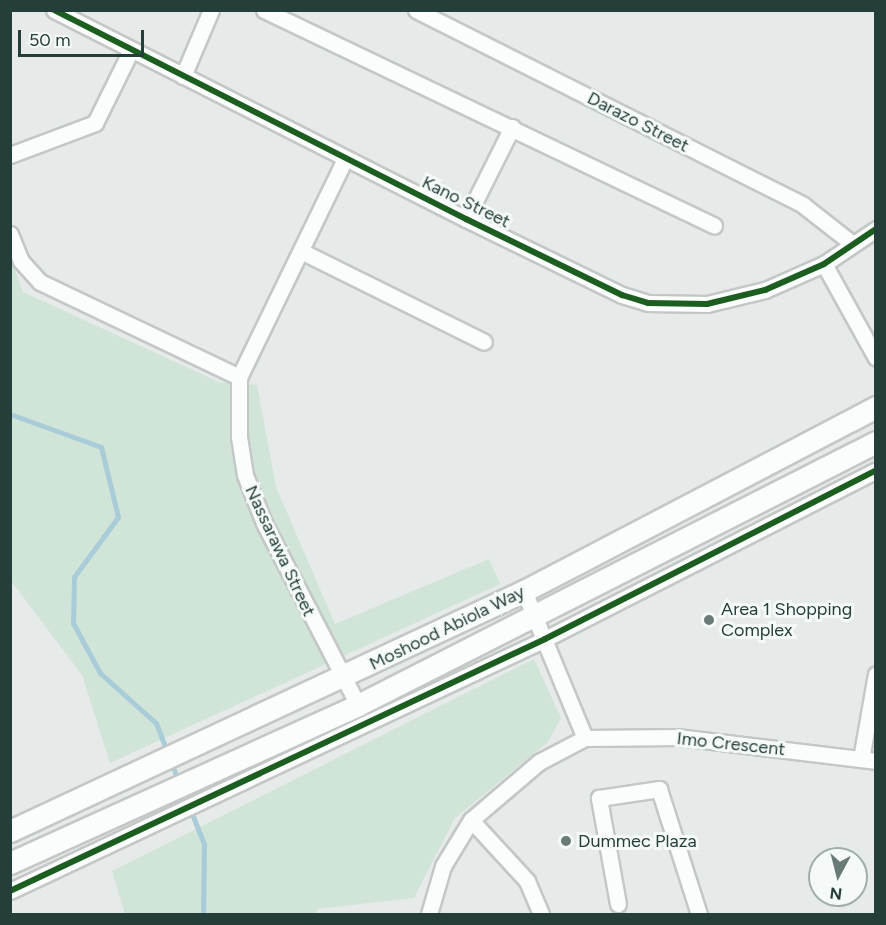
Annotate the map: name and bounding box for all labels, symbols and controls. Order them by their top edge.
scale bar [21,18,147,56]
text: 50 m [29,29,71,51]
street label: Darazo Street [584,87,692,157]
street label: Kano Street [418,171,514,233]
street label: Nassarawa Street [240,482,320,620]
street label: Moshood Abiola Way [366,581,528,675]
place label: Area 1 Shopping Complex [721,599,852,642]
marker: Area 1 Shopping Complex [702,613,716,627]
street label: Imo Crescent [676,728,786,760]
place label: Dummec Plaza [578,830,697,852]
marker: Dummec Plaza [559,834,573,848]
north arrow [808,847,868,907]
text: N [829,883,843,904]

